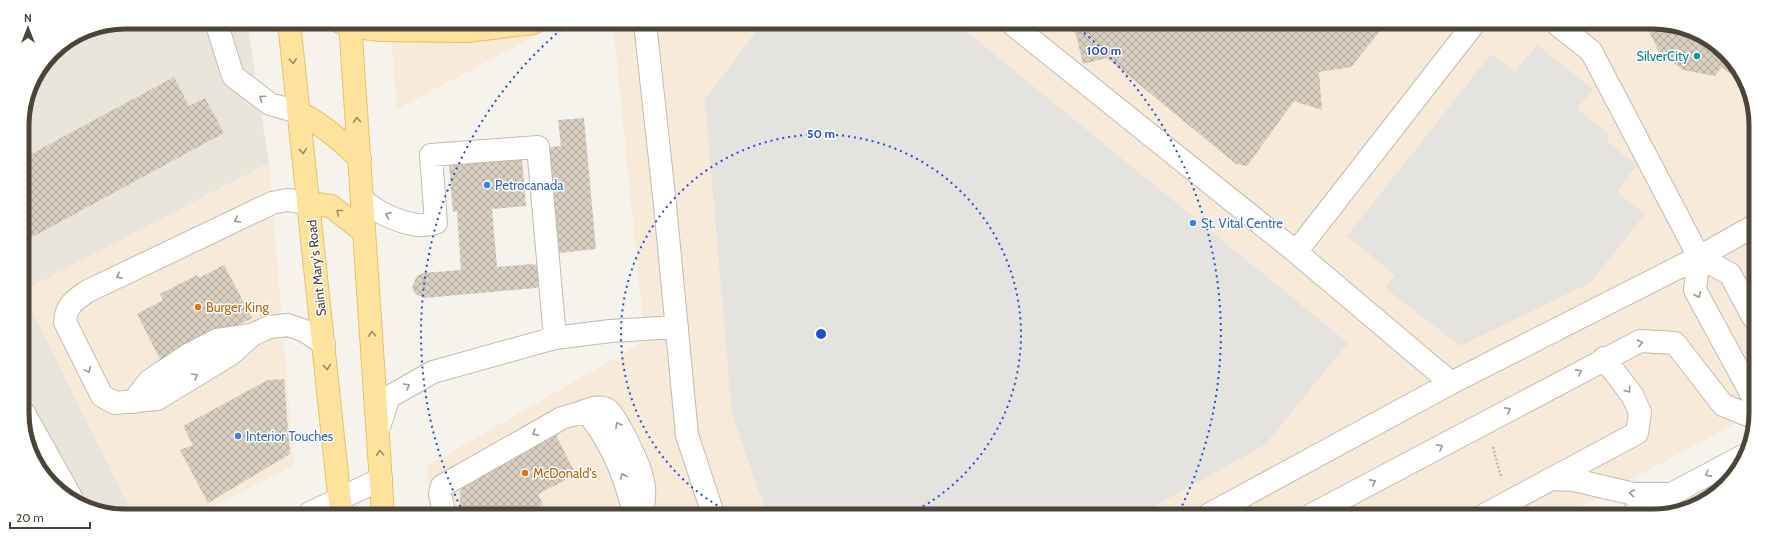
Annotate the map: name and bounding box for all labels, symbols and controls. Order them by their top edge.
north arrow [8,8,48,48]
text: N [24,11,32,25]
text: 100 m [1087,43,1121,58]
place label: SilverCity [1637,48,1689,64]
marker: SilverCity [1692,51,1702,61]
one-way arrow [288,58,297,64]
one-way arrow [259,95,266,103]
one-way arrow [352,117,361,123]
text: 50 m [807,126,835,141]
one-way arrow [298,148,307,154]
place label: Petrocanada [495,177,564,193]
marker: Petrocanada [482,180,492,190]
one-way arrow [336,210,343,217]
one-way arrow [384,211,391,219]
one-way arrow [233,215,241,223]
place label: St. Vital Centre [1201,215,1283,231]
marker: St. Vital Centre [1188,218,1198,228]
street label: Saint Mary's Road [303,219,329,317]
one-way arrow [116,271,124,279]
one-way arrow [1693,291,1701,298]
place label: Burger King [206,299,269,315]
marker: Burger King [193,302,203,312]
centre of rings [814,327,828,341]
one-way arrow [367,331,376,337]
one-way arrow [1636,339,1643,347]
one-way arrow [322,364,331,370]
one-way arrow [84,366,91,374]
one-way arrow [1575,369,1582,377]
one-way arrow [191,373,198,381]
one-way arrow [403,383,410,390]
one-way arrow [1623,385,1630,392]
one-way arrow [1504,408,1511,415]
one-way arrow [615,422,622,429]
place label: Interior Touches [246,428,334,444]
one-way arrow [531,429,539,436]
marker: Interior Touches [233,431,243,441]
one-way arrow [1435,444,1443,451]
one-way arrow [375,450,384,456]
place label: McDonald's [533,465,598,481]
marker: McDonald's [520,468,530,478]
one-way arrow [1705,469,1712,477]
one-way arrow [620,473,628,481]
one-way arrow [1369,479,1376,487]
one-way arrow [1629,489,1635,498]
scale bar [10,504,90,530]
text: 20 m [16,510,44,525]

